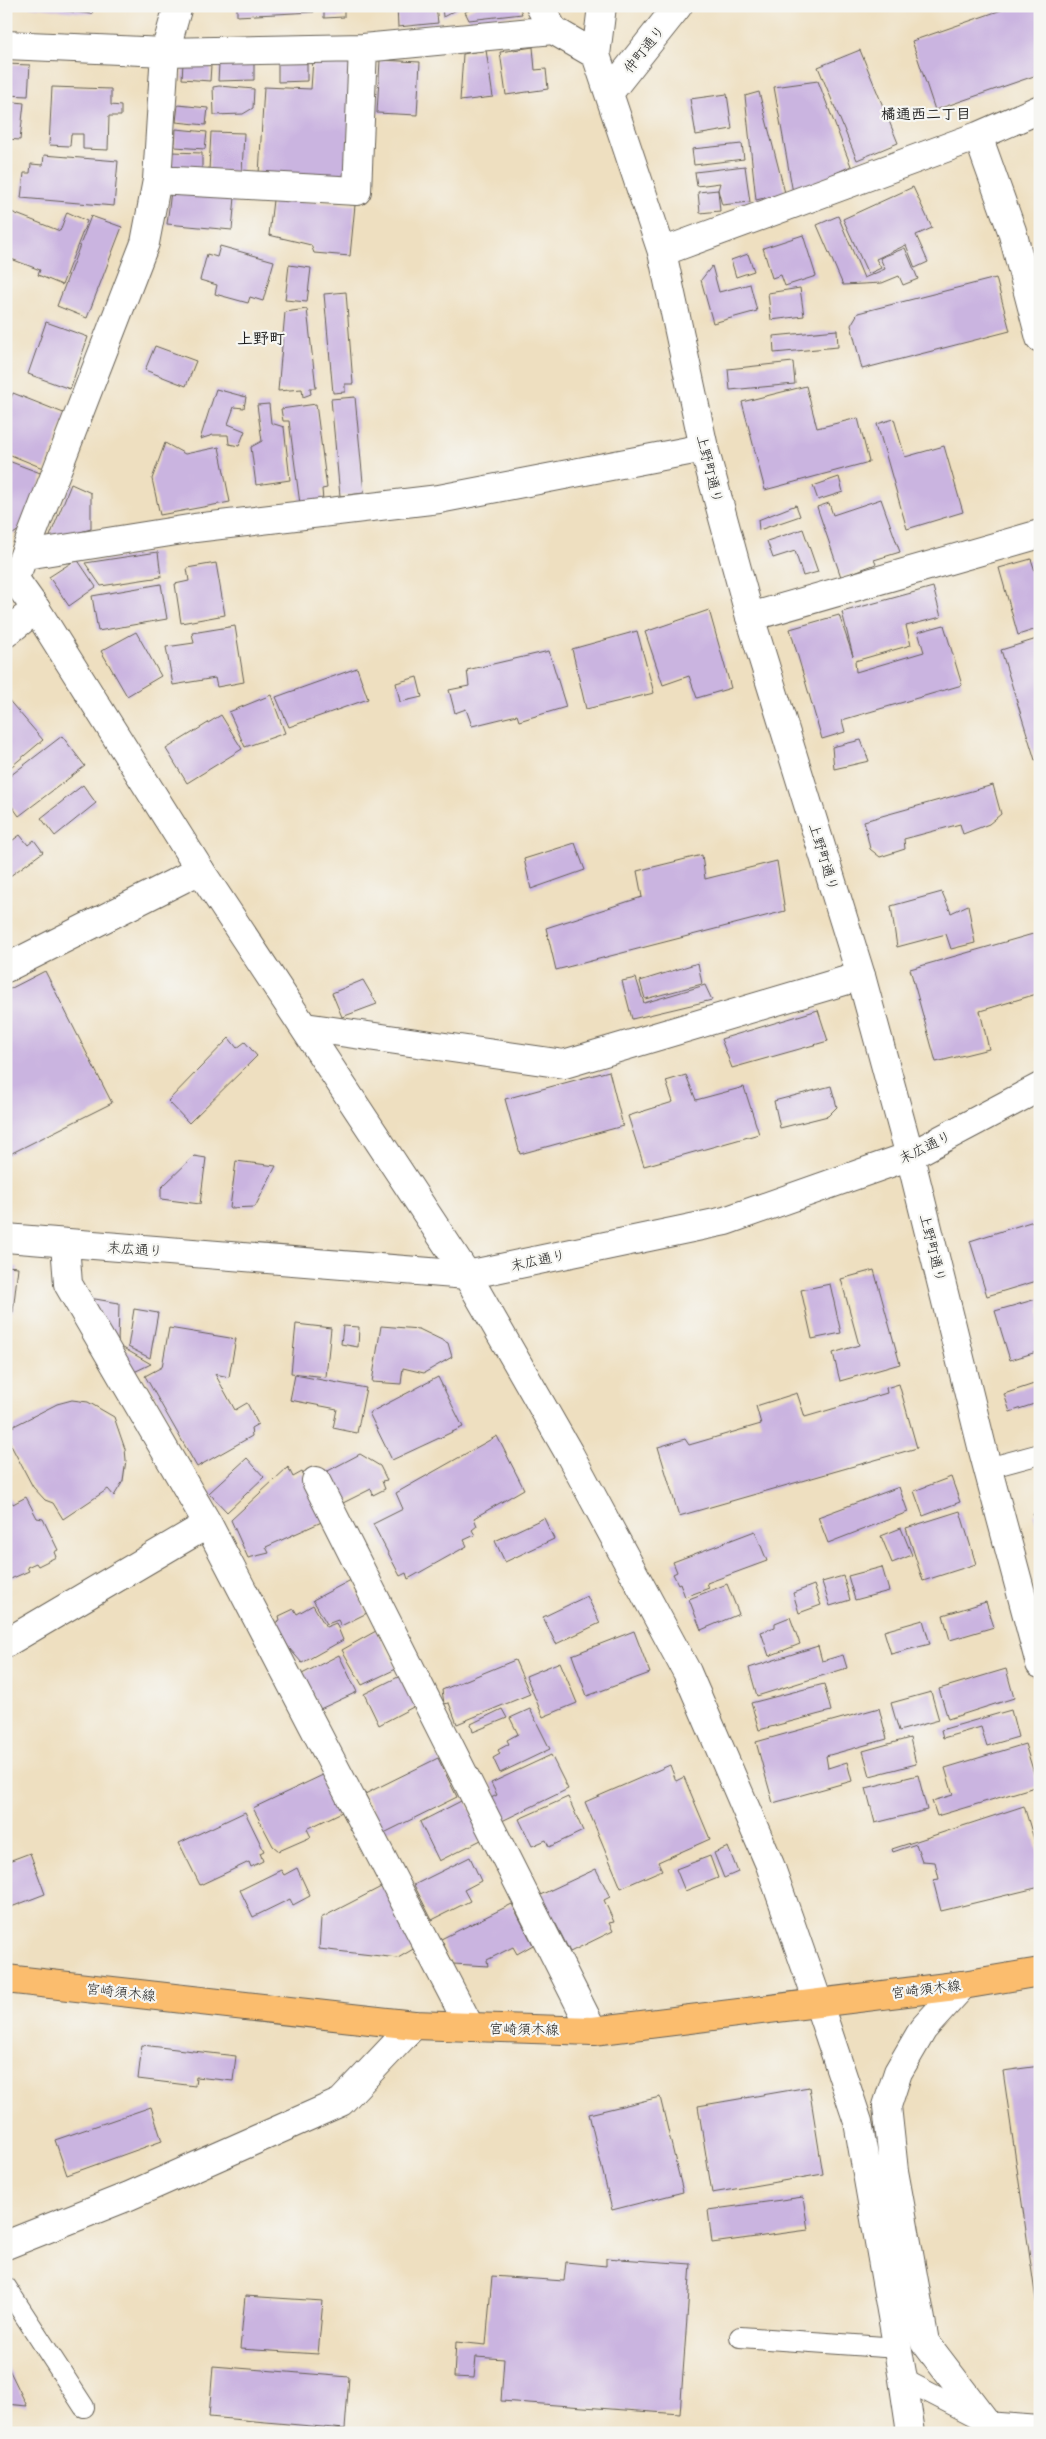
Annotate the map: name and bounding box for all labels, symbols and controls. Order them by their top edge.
street label: 仲町通り [619,22,669,76]
district label: 橘通西二丁目 [881,104,971,123]
district label: 上野町 [237,328,285,348]
street label: 上野町通り [693,433,727,505]
street label: 上野町通り [805,821,843,893]
street label: 末広通り [896,1127,954,1167]
street label: 上野町通り [916,1212,950,1284]
street label: 末広通り [106,1238,164,1260]
street label: 末広通り [509,1245,567,1275]
street label: 宮崎須木線 [890,1976,962,2002]
street label: 宮崎須木線 [85,1979,157,2005]
street label: 宮崎須木線 [489,2019,559,2039]

